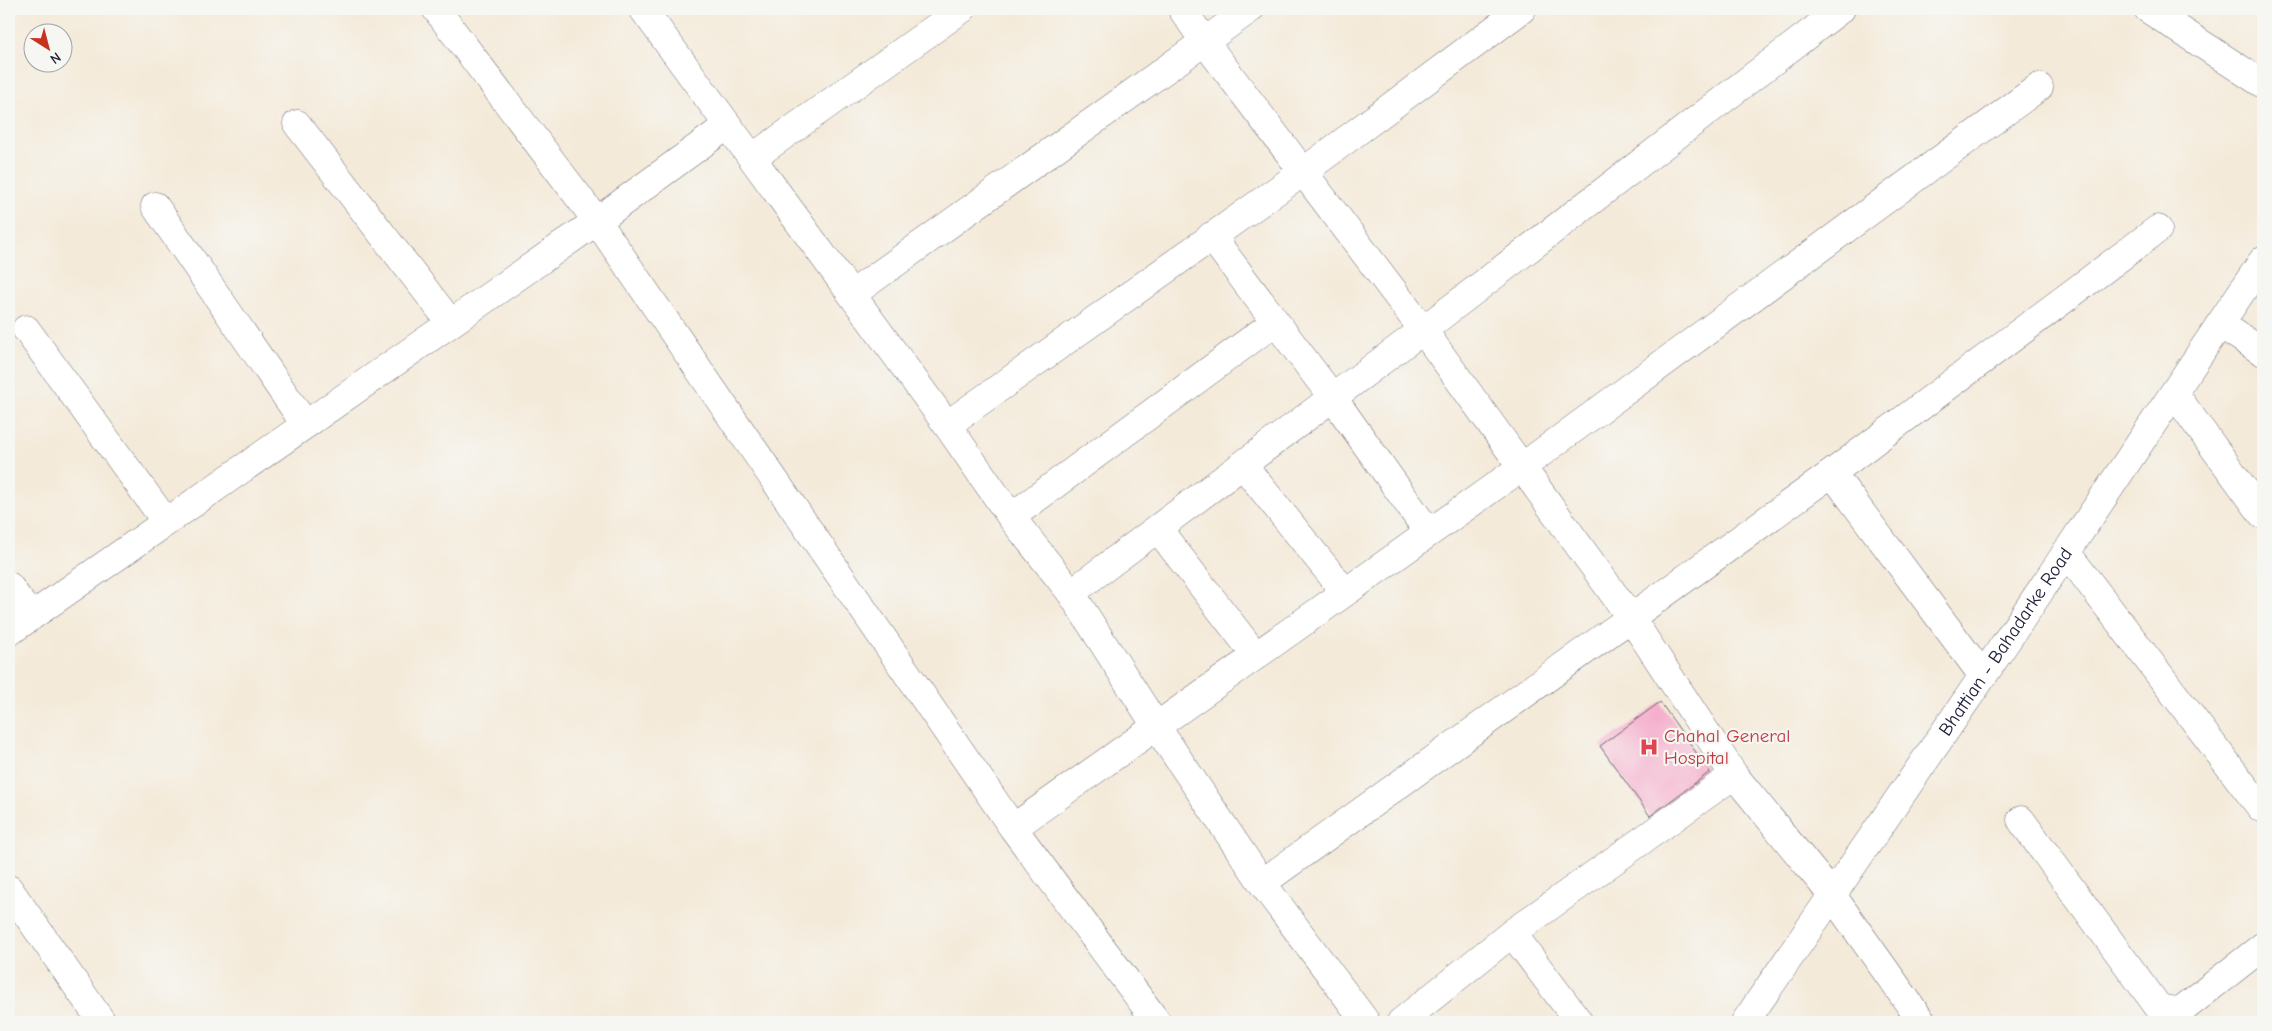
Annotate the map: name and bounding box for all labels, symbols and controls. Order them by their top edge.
north arrow [22,22,72,72]
text: N [47,49,64,68]
street label: Bhattian - Bahadarke Road [1934,544,2077,740]
place label: Chahal General Hospital [1664,725,1790,769]
hospital icon: Chahal General Hospital [1638,736,1660,758]

